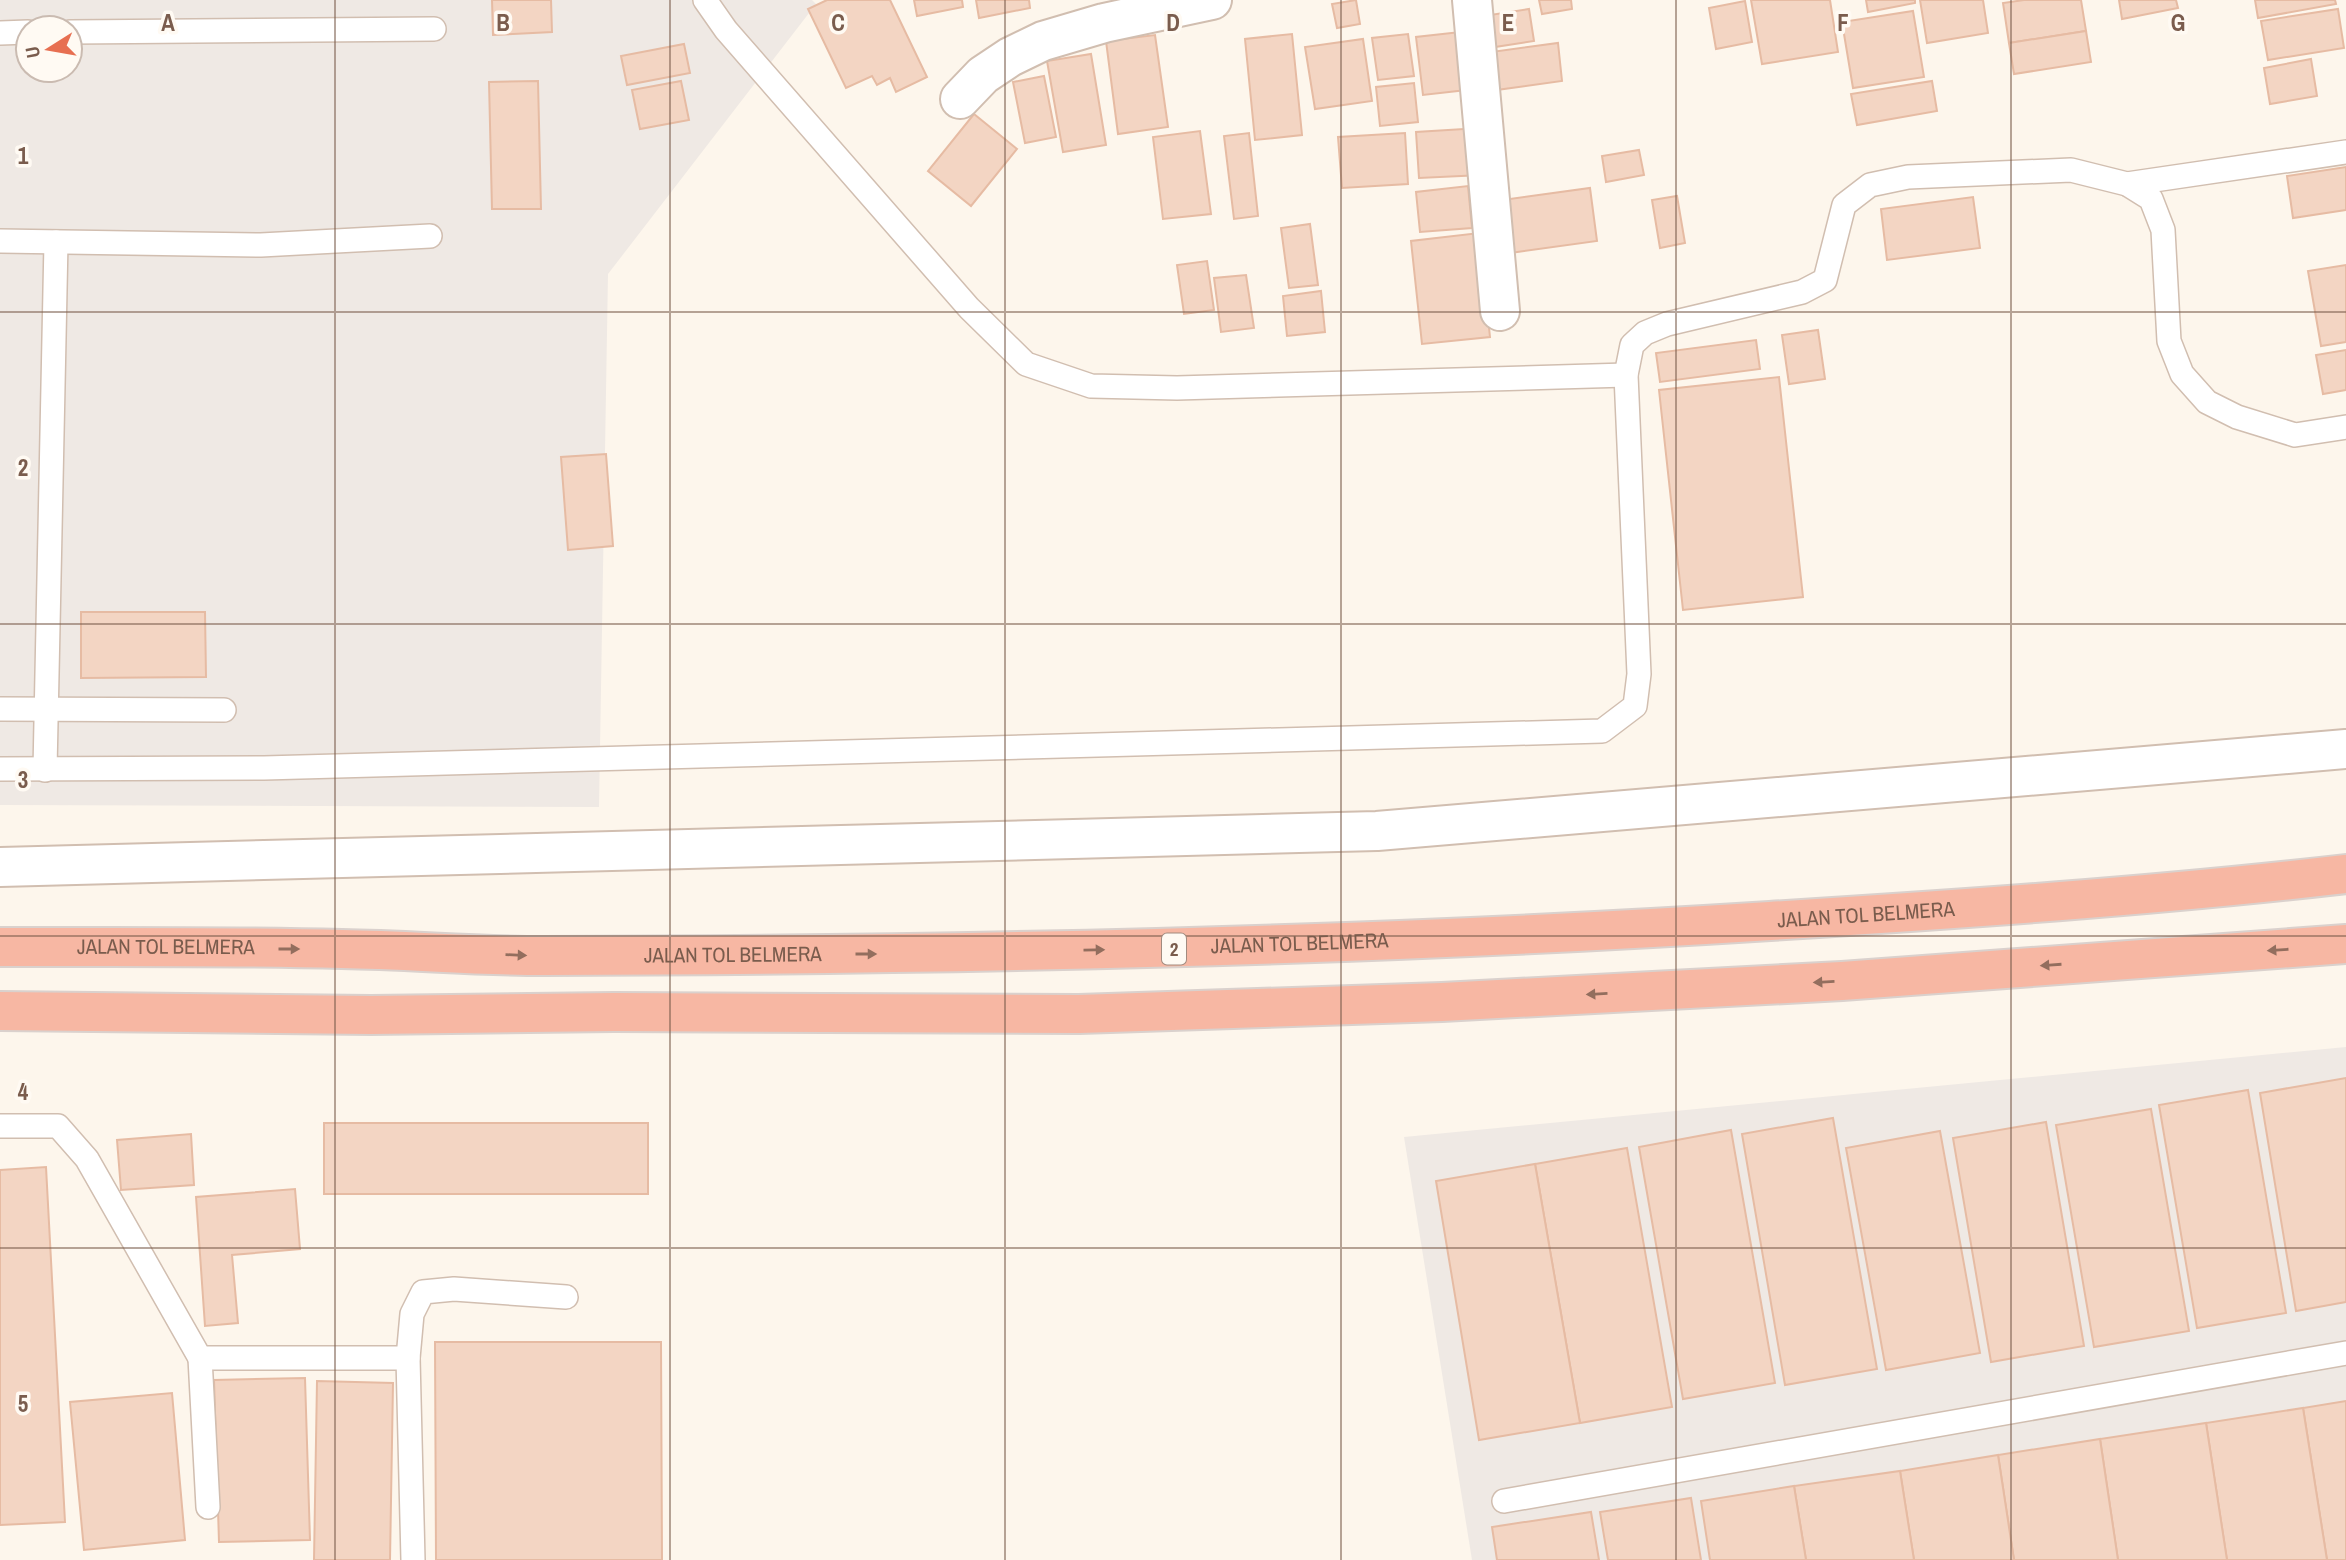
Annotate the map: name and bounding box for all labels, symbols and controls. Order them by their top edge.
text: A [161,7,175,38]
text: B [496,7,510,38]
text: C [831,7,845,38]
text: D [1166,7,1180,38]
text: E [1502,7,1514,38]
text: F [1837,7,1849,38]
text: G [2171,7,2185,38]
north arrow [14,14,84,84]
text: U [18,44,46,60]
text: 1 [18,140,29,171]
text: 2 [18,452,28,483]
text: 3 [18,764,28,795]
street label: JALAN TOL BELMERA [1776,894,1956,935]
street label: JALAN TOL BELMERA [1210,925,1390,960]
street label: JALAN TOL BELMERA [77,932,256,961]
road number: 2 [1162,934,1186,965]
street label: JALAN TOL BELMERA [644,939,822,970]
one-way arrow [278,943,300,955]
one-way arrow [2267,944,2289,955]
one-way arrow [1083,945,1105,956]
one-way arrow [855,948,877,960]
one-way arrow [505,950,527,961]
one-way arrow [2040,960,2062,971]
one-way arrow [1813,976,1835,987]
one-way arrow [1586,988,1608,999]
text: 4 [18,1076,29,1107]
text: 5 [18,1388,28,1419]

